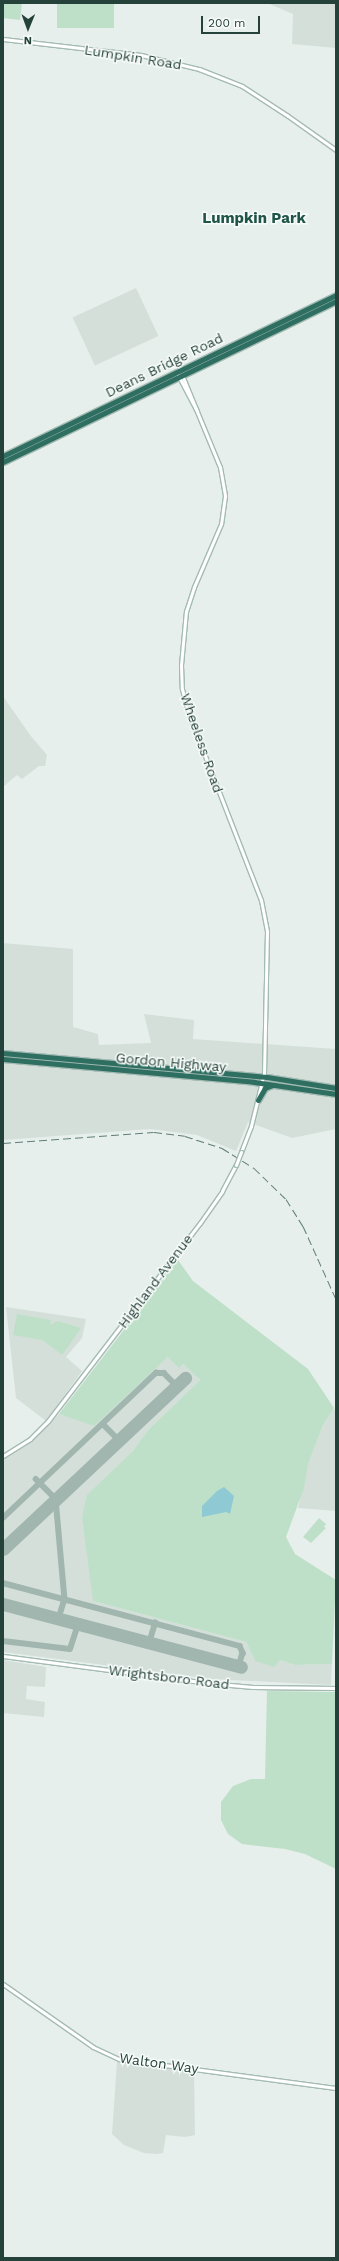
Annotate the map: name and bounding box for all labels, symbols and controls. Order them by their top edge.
north arrow [8,8,48,48]
scale bar [203,8,262,34]
text: 200 m [208,16,245,30]
text: N [24,34,32,47]
street label: Lumpkin Road [83,41,183,73]
district label: Lumpkin Park [202,210,306,228]
street label: Deans Bridge Road [102,329,226,401]
street label: Wheeless Road [177,691,227,795]
street label: Gordon Highway [115,1049,227,1075]
street label: Highland Avenue [114,1230,196,1332]
street label: Wrightsboro Road [108,1661,230,1693]
street label: Walton Way [118,2049,200,2077]

